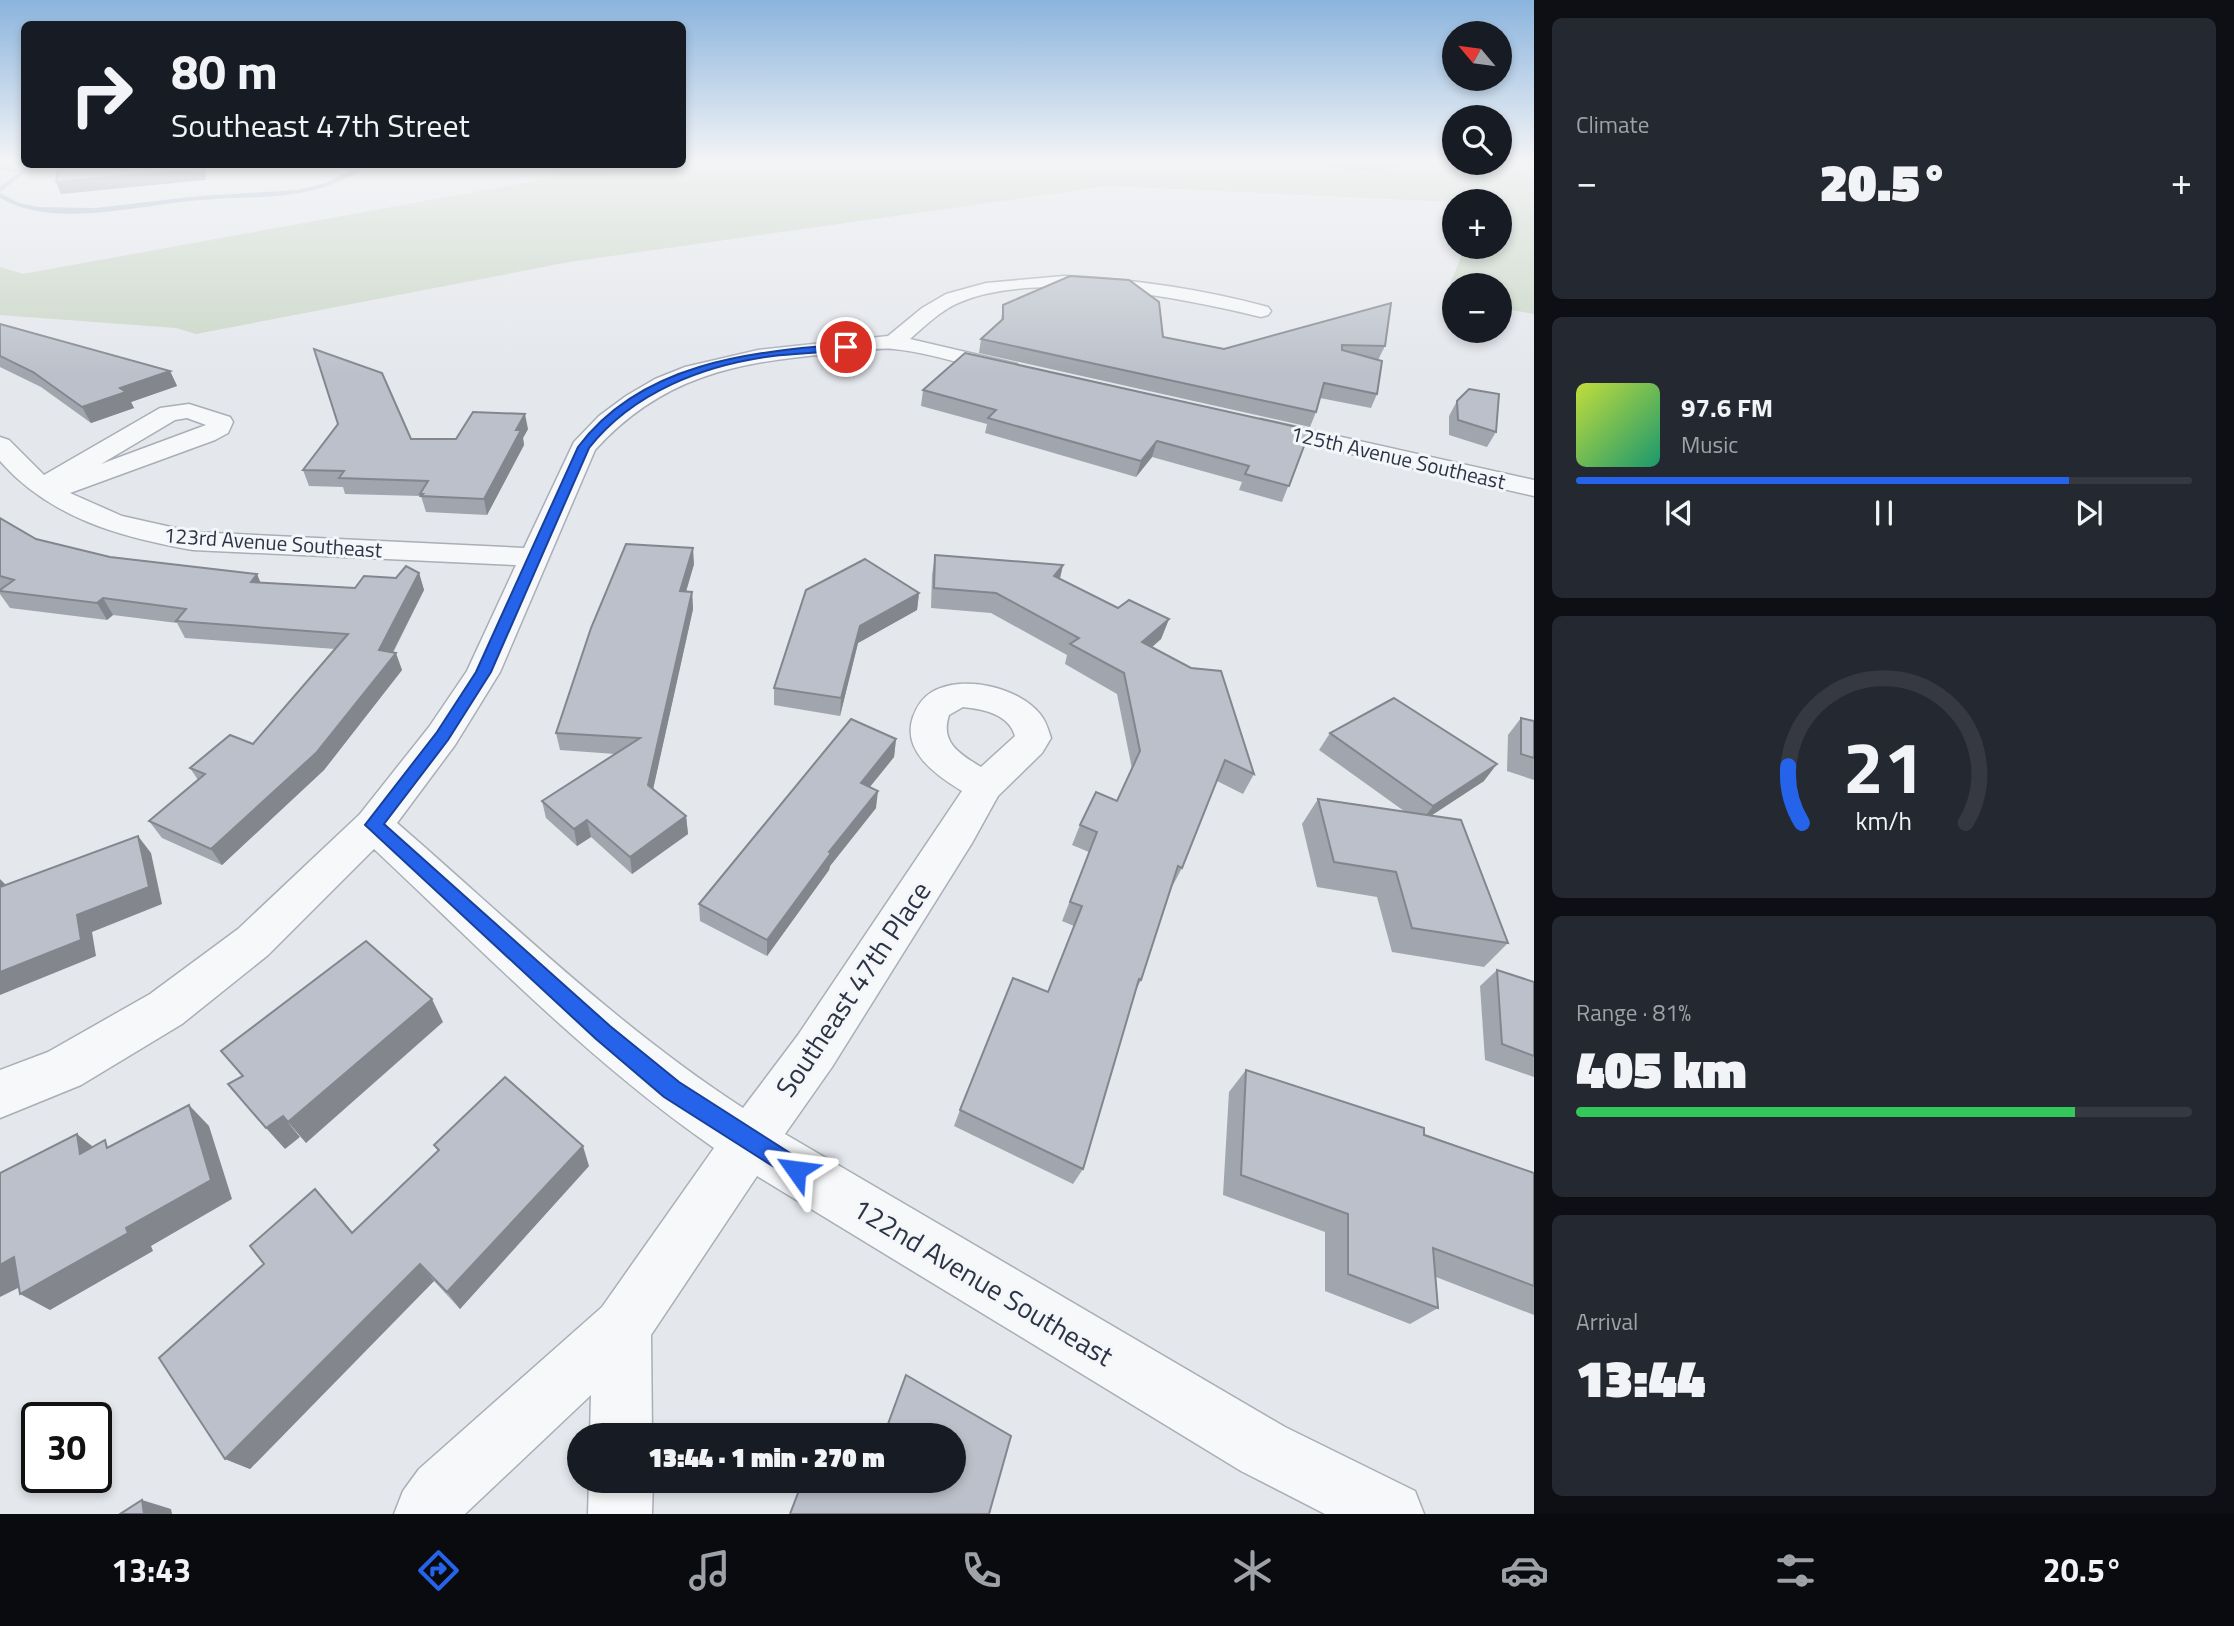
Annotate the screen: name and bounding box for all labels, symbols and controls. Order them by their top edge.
north arrow [1442,21,1512,91]
map controls [1442,21,1512,343]
text: 80 m [171,33,278,108]
icon: right [56,49,147,140]
text: Southeast 47th Street [171,101,470,149]
button: search [1442,105,1512,175]
text: Climate [1576,107,1649,142]
text: 20.5° [1819,142,1949,221]
text: − [1576,152,1597,210]
text: + [2171,152,2192,210]
button: + [1442,189,1512,259]
button: − [1442,273,1512,343]
pin [816,317,876,377]
icon: arrive [827,328,865,366]
text: 97.6 FM [1681,388,1773,427]
street label: 125th Avenue Southeast [1288,417,1509,497]
text: Music [1681,427,1738,462]
icon: previous [1660,494,1698,532]
icon: pause [1865,494,1903,532]
icon: next [2070,494,2108,532]
street label: 123rd Avenue Southeast [163,518,384,566]
text: 21 [1843,711,1925,821]
text: km/h [1856,802,1912,840]
street label: Southeast 47th Place [764,872,941,1105]
text: Range · 81% [1576,995,1691,1030]
text: 405 km [1576,1029,1747,1108]
position arrow [759,1133,833,1207]
street label: 122nd Avenue Southeast [845,1187,1122,1377]
text: Arrival [1576,1304,1638,1339]
text: 13:44 [1576,1338,1705,1417]
speed limit sign: 30 [21,1402,112,1493]
text: 13:44 · 1 min · 270 m [648,1438,885,1477]
text: 13:43 [111,1546,191,1594]
icon: directions [414,1546,463,1595]
icon: music [685,1546,734,1595]
icon: phone [957,1546,1006,1595]
icon: climate [1228,1546,1277,1595]
icon: car [1500,1546,1549,1595]
icon: filters [1771,1546,1820,1595]
text: 20.5° [2043,1546,2123,1594]

